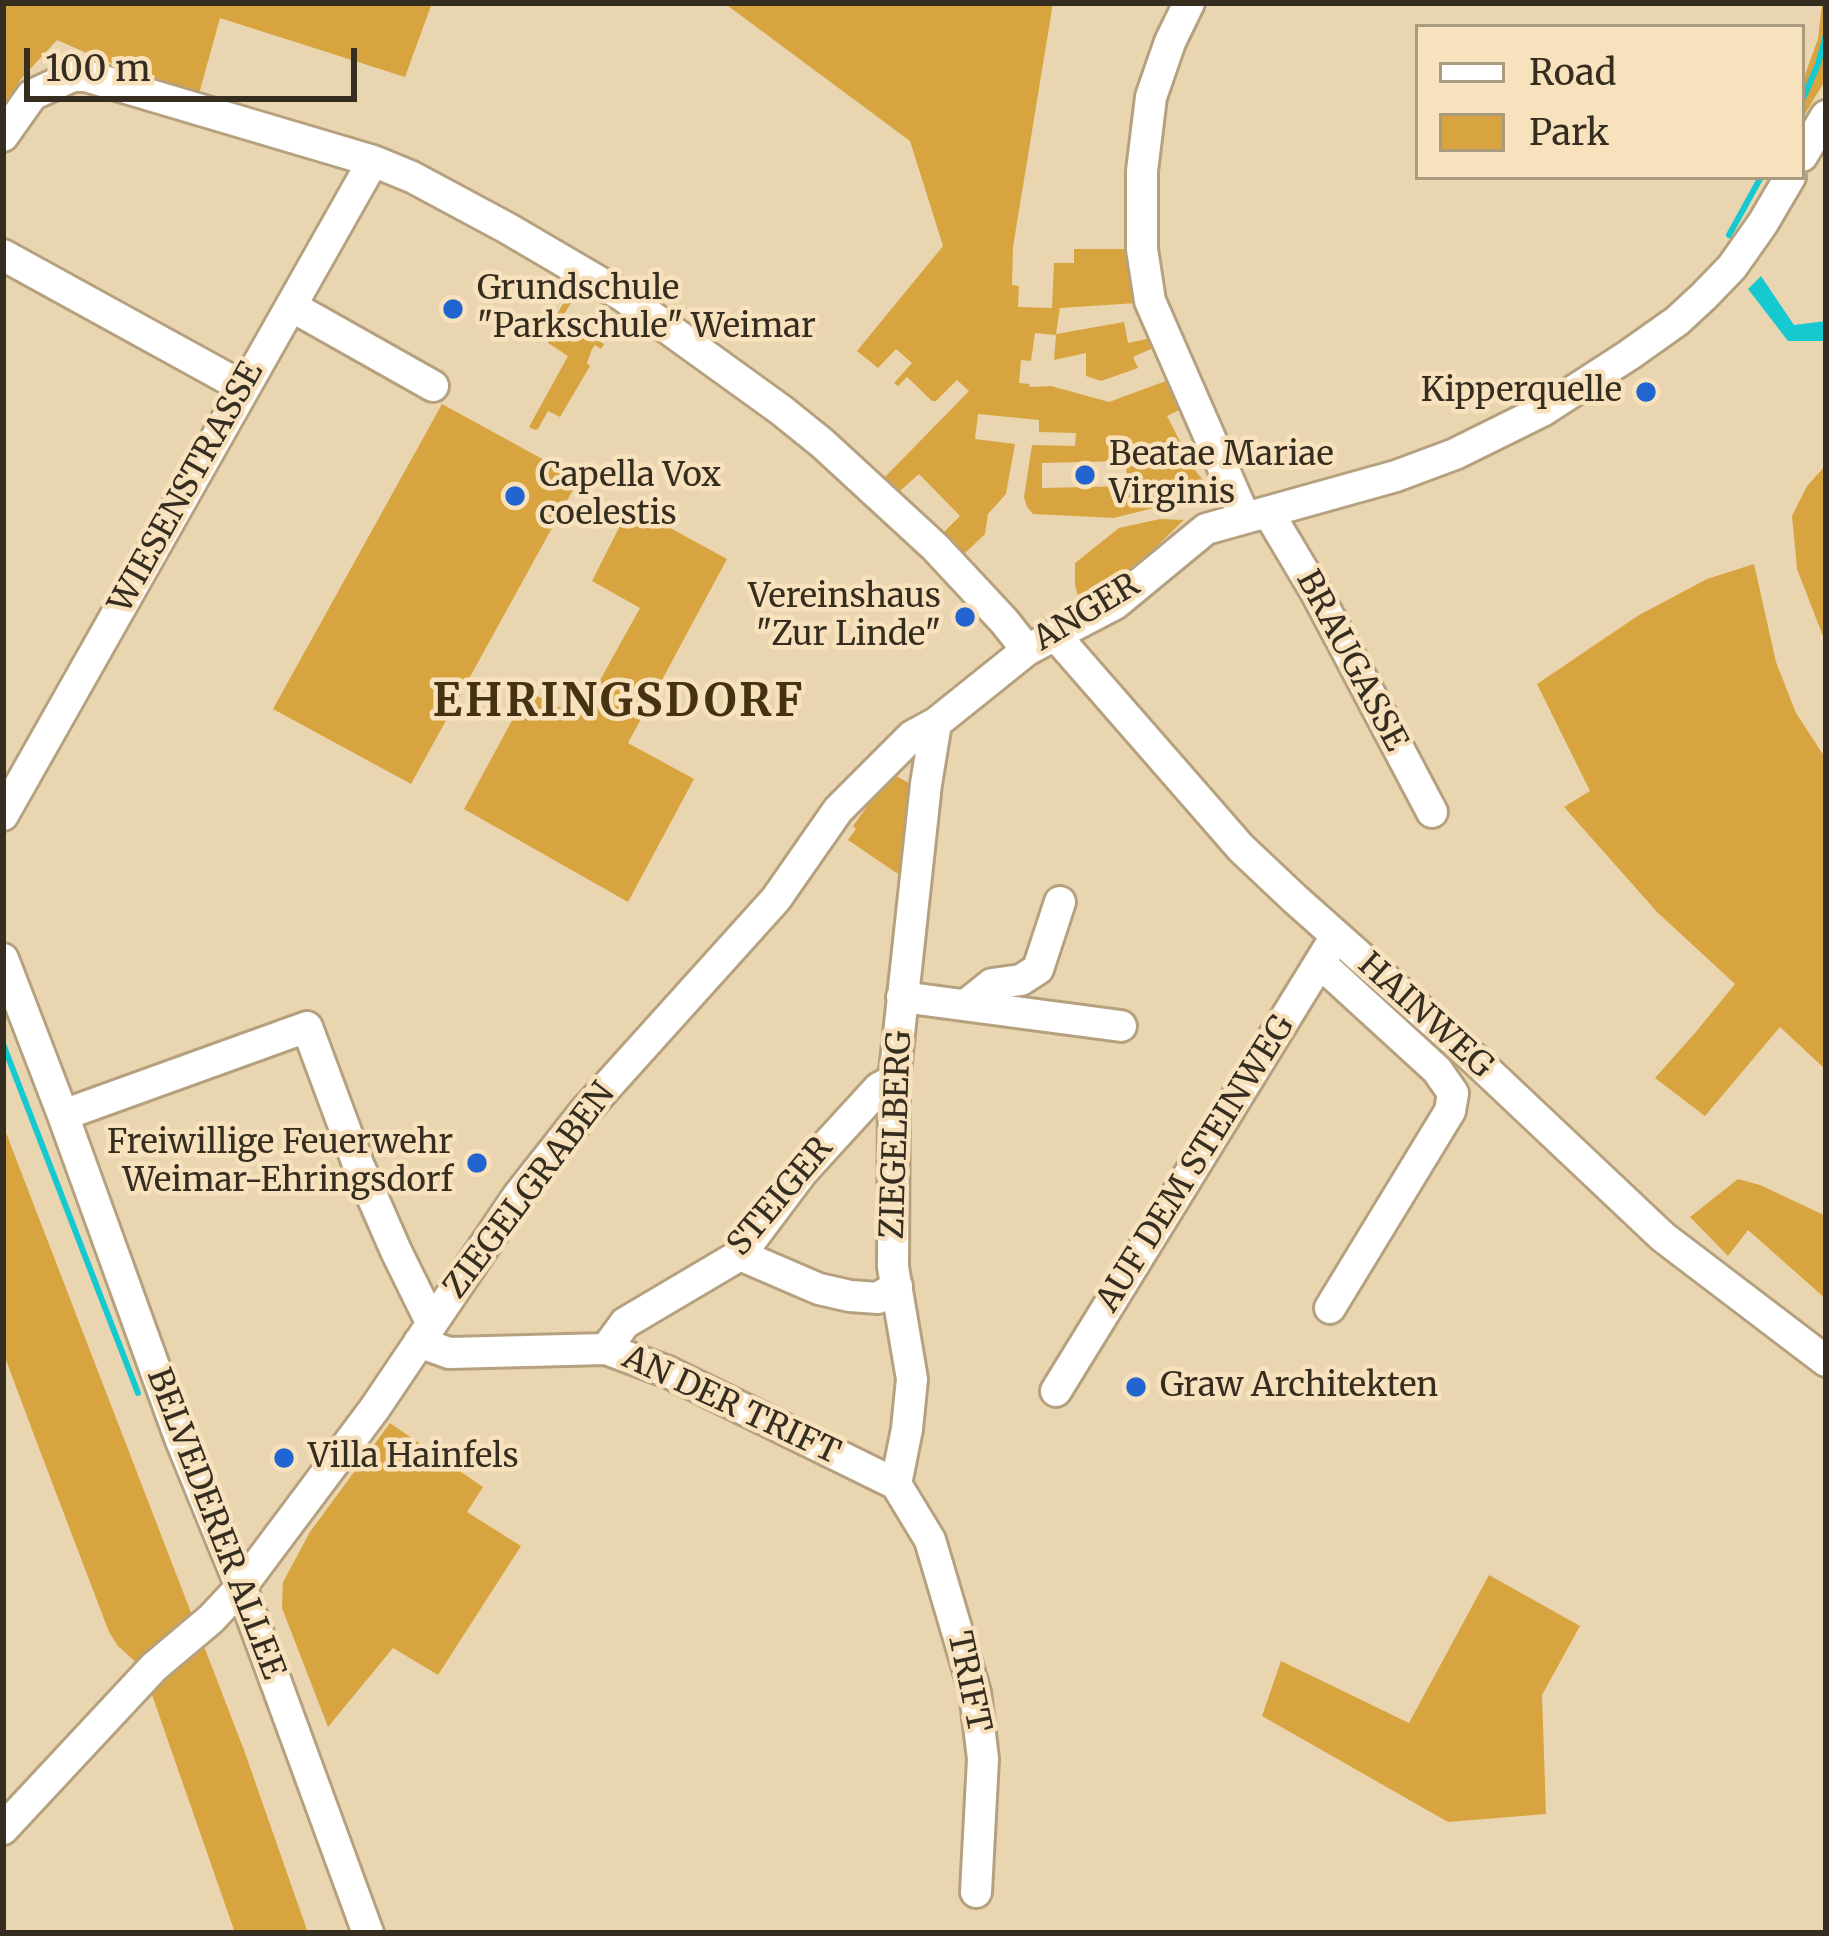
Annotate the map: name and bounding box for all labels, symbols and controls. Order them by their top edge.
scale bar [30,24,363,98]
legend [1415,24,1805,180]
text: 100 m [45,46,151,91]
text: Road [1529,50,1616,95]
text: Park [1529,110,1609,155]
place label: Grundschule "Parkschule" Weimar [477,270,816,348]
marker: Grundschule "Parkschule" Weimar [440,296,466,322]
street label: WIESENSTRASSE [102,356,272,620]
place label: Kipperquelle [1421,372,1622,412]
marker: Kipperquelle [1633,379,1659,405]
place label: Beatae Mariae Virginis [1109,436,1334,514]
place label: Capella Vox coelestis [539,457,721,535]
marker: Beatae Mariae Virginis [1072,462,1098,488]
marker: Capella Vox coelestis [502,483,528,509]
street label: BRAUGASSE [1287,564,1415,758]
street label: ANGER [1027,566,1147,660]
place label: Vereinshaus "Zur Linde" [748,578,941,656]
marker: Vereinshaus "Zur Linde" [952,604,978,630]
district label: EHRINGSDORF [433,676,805,730]
street label: HAINWEG [1350,945,1500,1087]
street label: AUF DEM STEINWEG [1089,1009,1303,1319]
street label: ZIEGELBERG [874,1030,920,1240]
street label: ZIEGELGRABEN [436,1076,624,1306]
place label: Freiwillige Feuerwehr Weimar-Ehringsdorf [107,1124,453,1202]
street label: STEIGER [720,1130,842,1264]
marker: Freiwillige Feuerwehr Weimar-Ehringsdorf [464,1150,490,1176]
street label: AN DER TRIFT [616,1338,846,1474]
street label: BELVEDERER ALLEE [138,1363,292,1685]
place label: Graw Architekten [1160,1367,1438,1407]
marker: Graw Architekten [1123,1374,1149,1400]
place label: Villa Hainfels [308,1438,519,1478]
marker: Villa Hainfels [271,1445,297,1471]
street label: TRIFT [938,1628,998,1736]

